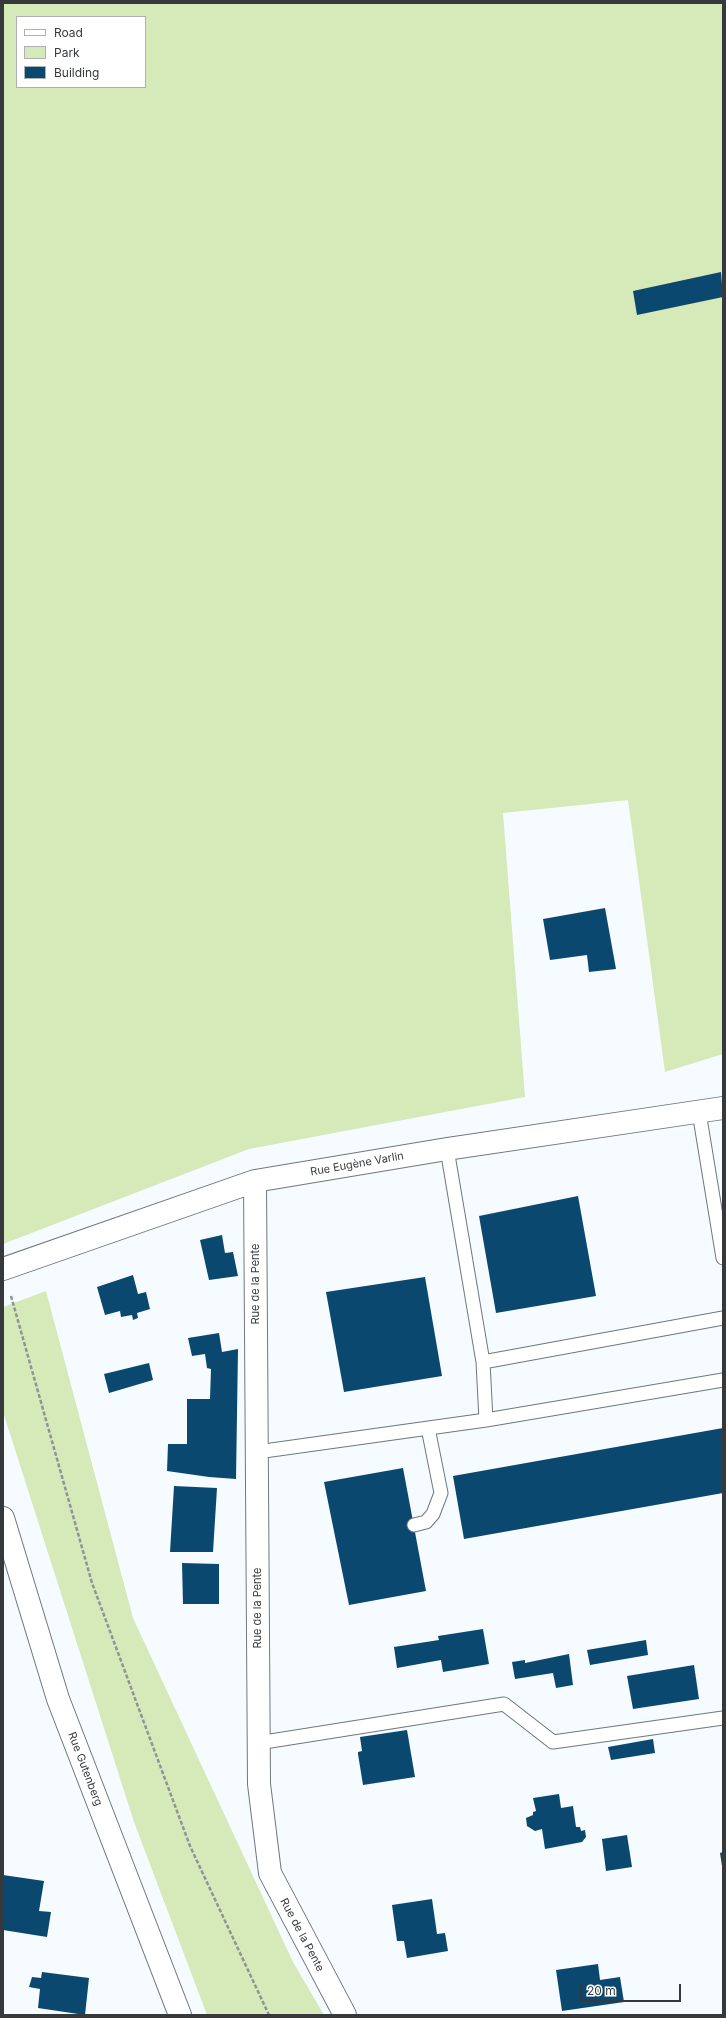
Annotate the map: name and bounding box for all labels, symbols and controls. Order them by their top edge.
legend [16,16,146,88]
text: Road [54,25,83,40]
text: Park [54,45,80,60]
text: Building [54,65,99,80]
street label: Rue Eugène Varlin [309,1149,405,1179]
street label: Rue de la Pente [249,1243,263,1325]
street label: Rue de la Pente [251,1567,265,1649]
street label: Rue Gutenberg [65,1730,105,1808]
street label: Rue de la Pente [277,1896,327,1974]
scale bar [582,1976,683,2002]
text: 20 m [587,1983,616,1998]

